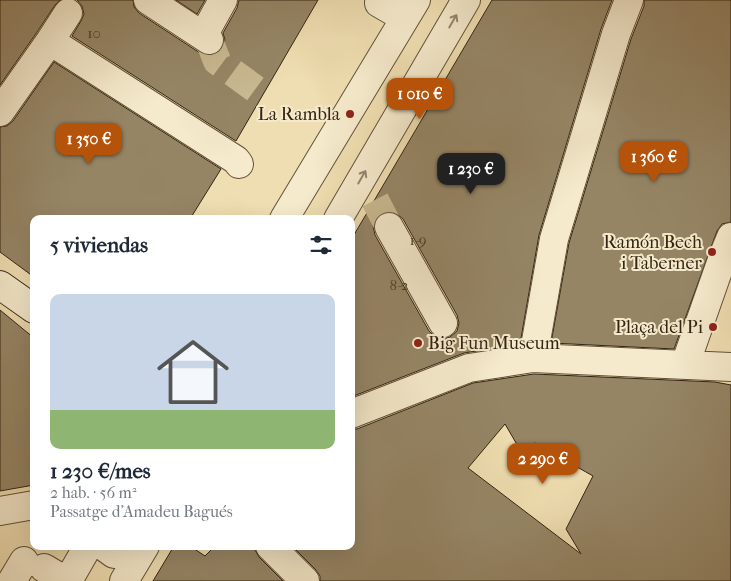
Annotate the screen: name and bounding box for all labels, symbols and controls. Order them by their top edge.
one-way arrow [449,15,459,29]
house number: 10 [87,24,101,42]
pin: 1 010 € [374,78,466,120]
text: 1 010 € [397,84,443,103]
place label: La Rambla [258,104,341,125]
marker: La Rambla [344,108,356,120]
pin: 1 350 € [43,122,135,165]
text: 1 350 € [67,129,111,148]
pin: 1 360 € [608,140,700,183]
text: 1 360 € [631,147,677,166]
pin: 1 230 € [425,152,517,195]
text: 1 230 € [448,159,494,178]
one-way arrow [358,170,368,184]
icon: filters [307,231,335,259]
house number: 1-9 [409,231,427,249]
place label: Ramón Bech i Taberner [604,232,702,274]
text: 5 viviendas [50,233,148,257]
marker: Ramón Bech i Taberner [706,246,718,258]
house number: 8-2 [389,276,409,294]
place label: Plaça del Pi [615,317,704,338]
marker: Plaça del Pi [707,321,719,333]
icon: home [148,327,238,417]
place label: Big Fun Museum [428,333,560,354]
marker: Big Fun Museum [412,337,424,349]
pin: 2 290 € [497,442,589,485]
text: 2 290 € [518,449,568,468]
text: 1 230 €/mes [50,459,151,483]
text: 2 hab. · 56 m² [50,483,136,502]
text: Passatge d'Amadeu Bagués [50,502,233,521]

